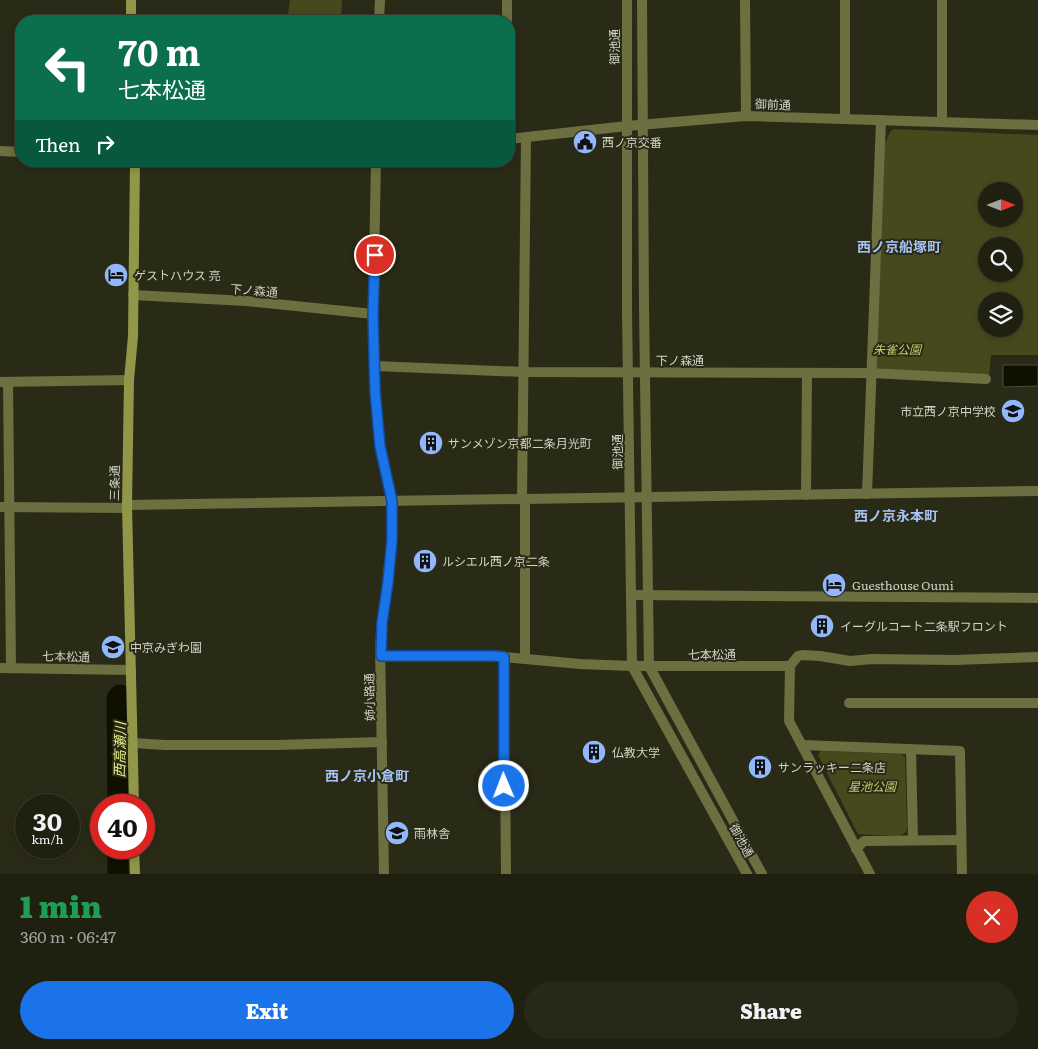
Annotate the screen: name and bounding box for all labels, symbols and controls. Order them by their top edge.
text: 70 m [118,25,200,77]
street label: 御池通 [605,29,623,65]
icon: left [35,35,100,100]
text: 七本松通 [118,72,206,105]
street label: 御前通 [755,94,791,114]
public building icon: 西ノ京交番 [572,129,598,155]
text: Then [35,130,81,158]
icon: right [91,130,119,158]
place label: 西ノ京交番 [602,133,662,151]
north arrow [978,182,1022,228]
map controls [978,182,1023,337]
pin [354,234,396,276]
district label: 西ノ京船塚町 [857,236,941,256]
button: search [978,237,1023,282]
icon: arrive [361,241,389,269]
hotel icon: ゲストハウス 亮 [103,262,129,288]
place label: ゲストハウス 亮 [134,266,220,284]
street label: 下ノ森通 [229,279,279,301]
button: layers [978,292,1023,337]
park label: 朱雀公園 [873,340,923,358]
street label: 下ノ森通 [656,351,704,369]
school or university icon: 市立西ノ京中学校 [1000,398,1026,424]
place label: 市立西ノ京中学校 [900,402,996,420]
building icon: サンメゾン京都二条月光町 [418,430,444,456]
place label: サンメゾン京都二条月光町 [448,434,592,452]
street label: 御池通 [608,434,626,470]
street label: 三条通 [105,465,123,501]
district label: 西ノ京永本町 [854,505,938,525]
building icon: ルシエル西ノ京二条 [412,548,438,574]
place label: ルシエル西ノ京二条 [442,552,550,570]
hotel icon: Guesthouse Oumi [821,572,847,598]
place label: Guesthouse Oumi [852,576,954,594]
building icon: イーグルコート二条駅フロント [809,613,835,639]
place label: イーグルコート二条駅フロント [840,617,1008,635]
school or university icon: 中京みぎわ園 [100,634,126,660]
place label: 中京みぎわ園 [130,638,202,656]
street label: 七本松通 [688,645,736,663]
street label: 七本松通 [42,647,90,665]
street label: 姉小路通 [360,673,378,721]
water label: 西高瀬川 [109,720,130,778]
building icon: 仏教大学 [581,739,607,765]
place label: 仏教大学 [612,743,660,761]
building icon: サンラッキー二条店 [747,754,773,780]
place label: サンラッキー二条店 [778,758,886,776]
position arrow [477,759,529,811]
district label: 西ノ京小倉町 [325,765,409,785]
park label: 星池公園 [848,777,898,795]
speed limit sign: 40 [90,794,155,859]
text: 30 [33,802,62,839]
school or university icon: 雨林舎 [384,820,410,846]
street label: 御池通 [725,820,759,860]
place label: 雨林舎 [414,824,450,842]
text: km/h [32,830,63,848]
text: 1 min [20,883,102,927]
button: close [966,891,1018,943]
text: 360 m · 06:47 [20,924,116,948]
button: Exit [20,981,514,1039]
button: Share [524,981,1018,1039]

